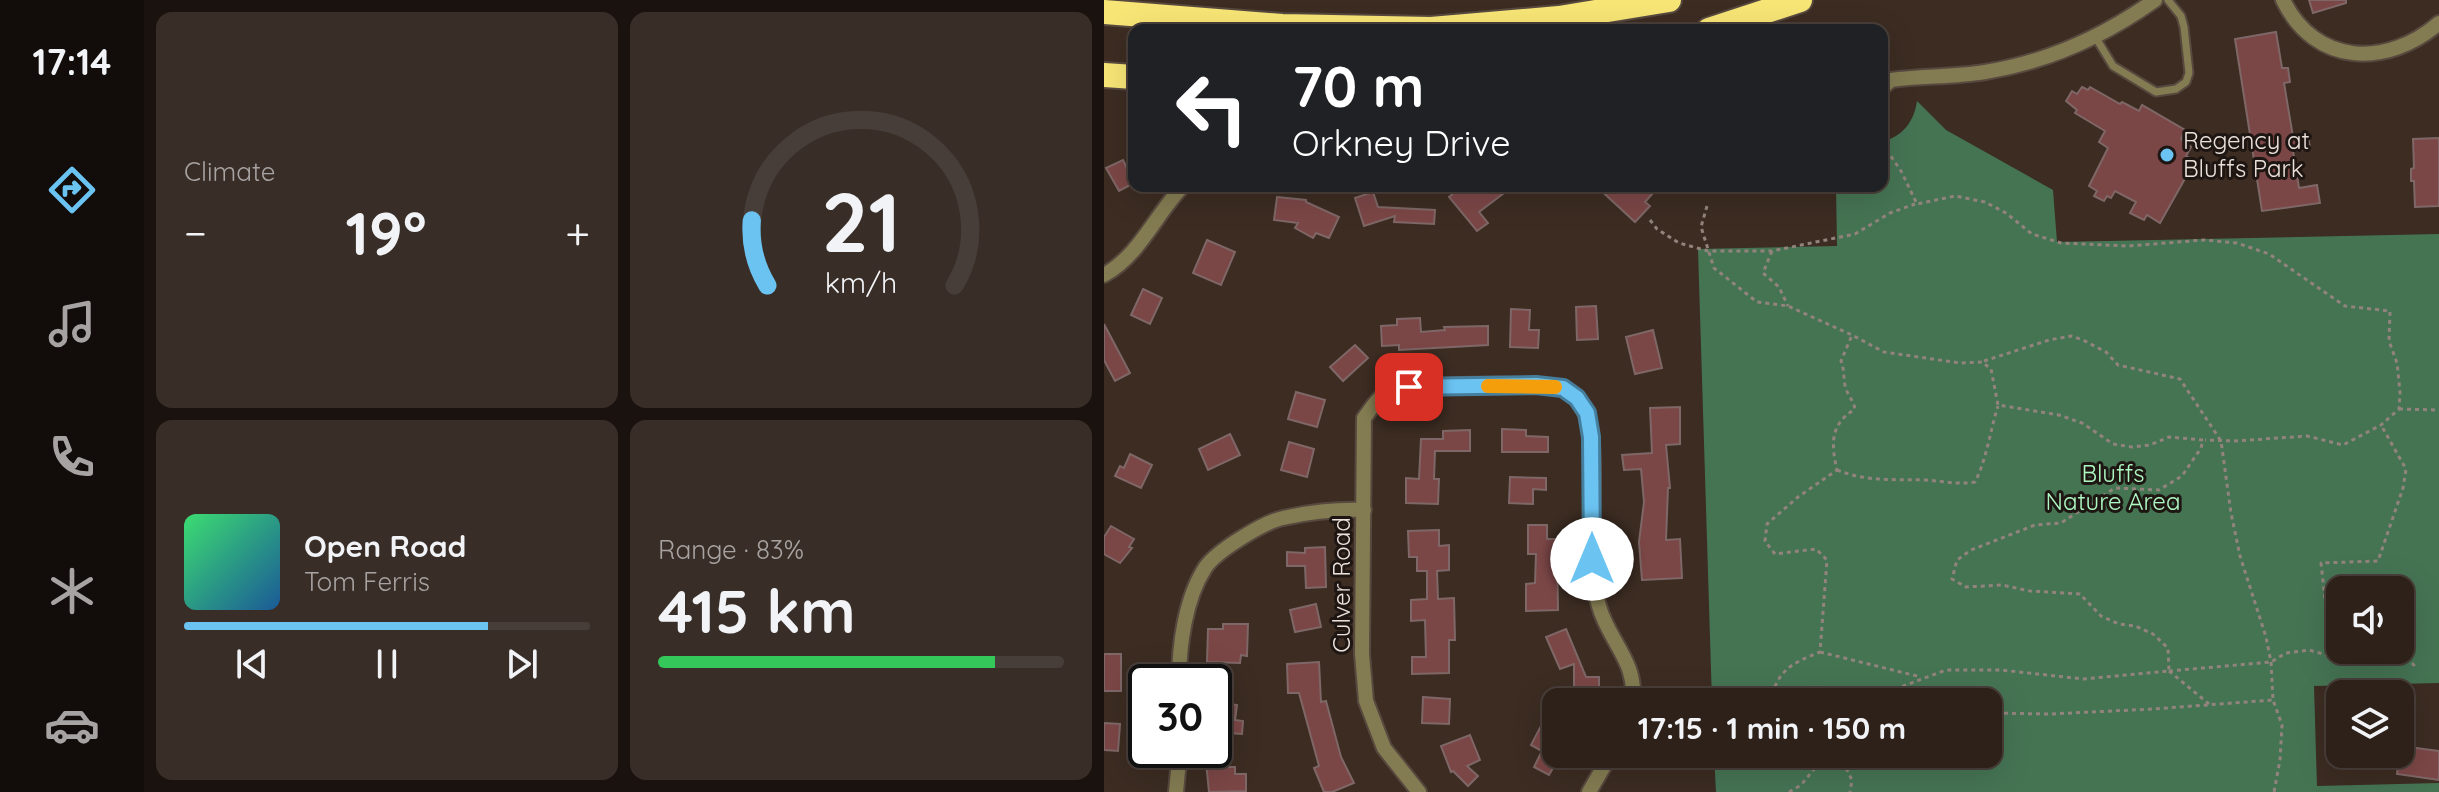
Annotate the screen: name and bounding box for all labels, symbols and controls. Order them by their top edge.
text: 17:14 [33,39,111,84]
text: 70 m [1292,51,1424,121]
icon: left [1160,56,1264,160]
text: Orkney Drive [1292,120,1511,165]
place label: Regency at Bluffs Park [2183,125,2310,183]
marker: Regency at Bluffs Park [2158,146,2176,164]
text: Climate [184,155,275,188]
icon: directions [44,162,100,218]
text: 21 [821,169,901,273]
text: 19° [346,195,427,270]
text: − [184,205,207,260]
text: + [565,205,590,260]
text: km/h [825,264,897,300]
icon: music [44,296,100,352]
pin [1375,353,1443,421]
icon: arrive [1387,365,1431,409]
icon: phone [44,429,100,485]
park label: Bluffs Nature Area [2045,458,2181,516]
street label: Culver Road [1326,517,1356,653]
position arrow [1550,517,1634,601]
text: Open Road [304,527,466,565]
text: Range · 83% [658,533,804,566]
icon: climate [44,563,100,619]
text: Tom Ferris [304,565,430,598]
text: 415 km [658,573,856,648]
map controls [2326,576,2414,768]
button: sound [2326,576,2414,664]
icon: previous [230,642,274,686]
icon: pause [365,642,409,686]
icon: next [500,642,544,686]
speed limit sign: 30 [1128,664,1232,768]
button: layers [2326,680,2414,768]
icon: car [44,697,100,753]
text: 17:15 · 1 min · 150 m [1638,709,1906,747]

